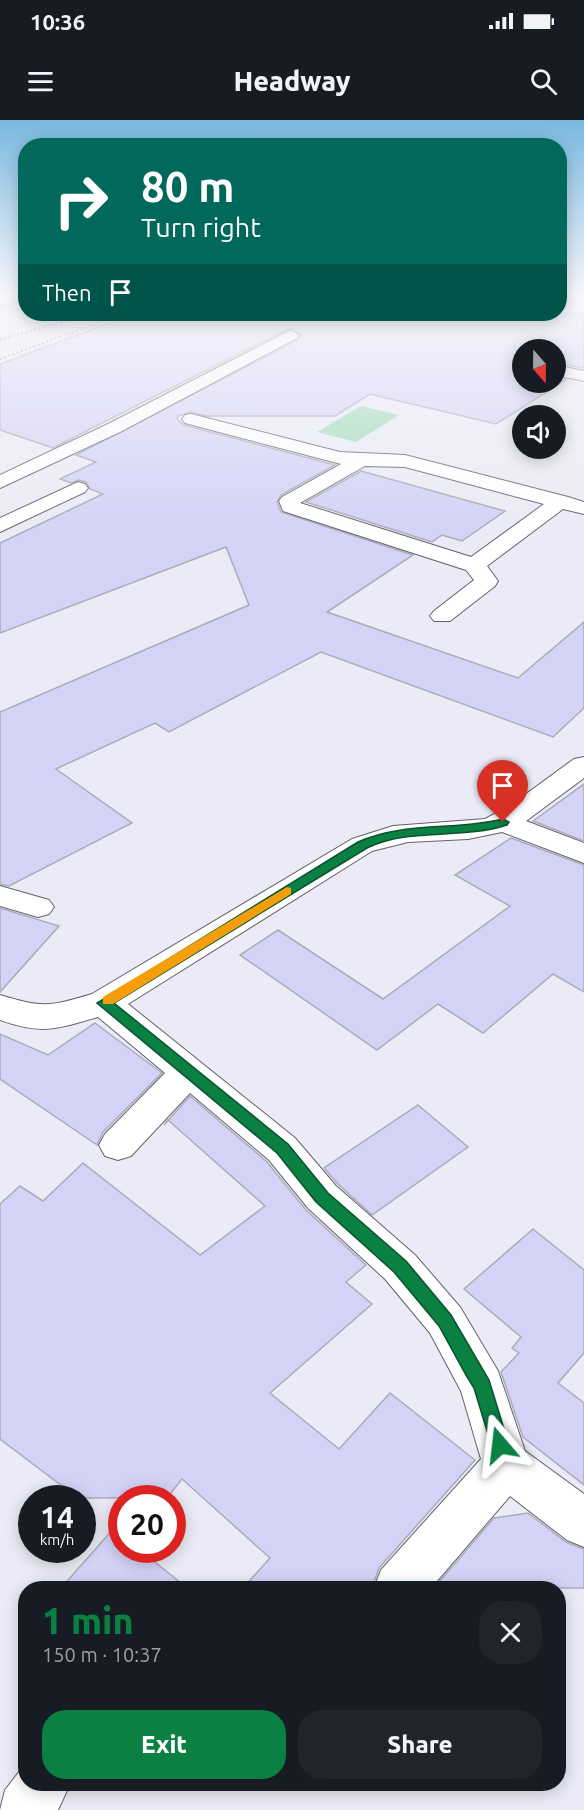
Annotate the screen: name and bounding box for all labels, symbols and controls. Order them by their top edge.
text: 10:36 [30,9,85,34]
icon: menu [24,65,57,98]
icon: search [527,65,560,98]
text: Headway [233,66,351,96]
icon: right [42,162,120,240]
text: 80 m [141,163,235,210]
text: Turn right [141,212,261,242]
icon: arrive [104,276,137,309]
text: Then [42,280,92,305]
north arrow [512,339,566,393]
map controls [512,339,566,459]
button: sound [512,405,566,459]
pin [477,760,528,822]
icon: arrive [486,769,519,802]
position arrow [468,1413,532,1477]
speed limit sign: 20 [108,1485,186,1563]
text: 14 [40,1500,74,1534]
text: km/h [40,1531,74,1548]
text: 1 min [42,1600,134,1641]
button: close [479,1601,542,1664]
text: 150 m · 10:37 [42,1643,162,1666]
button: Exit [42,1710,286,1779]
button: Share [298,1710,542,1779]

